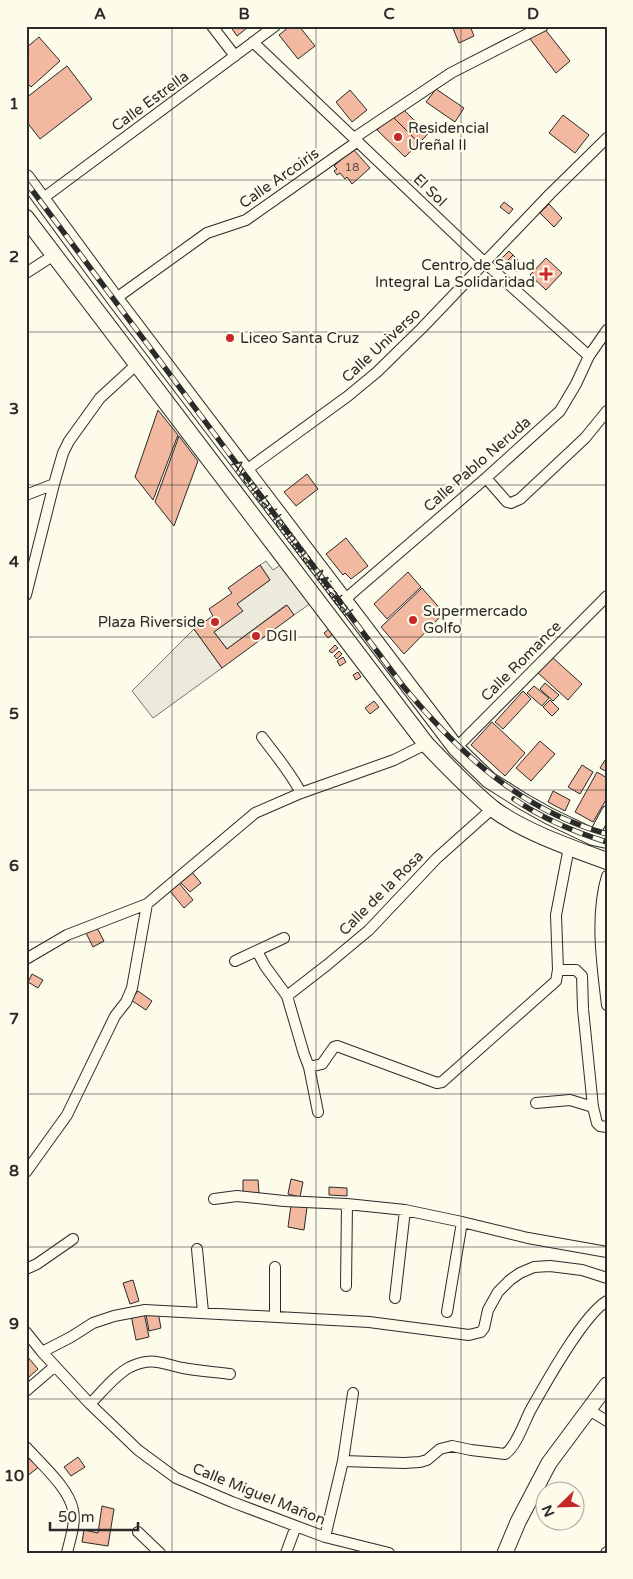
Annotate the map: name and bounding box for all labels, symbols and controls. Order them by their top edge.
text: A [94,4,106,24]
text: B [238,4,250,24]
text: C [383,4,395,24]
text: D [527,4,539,24]
street label: Calle Estrella [108,67,192,135]
text: 1 [9,94,19,114]
place label: Residencial Ureñal II [408,119,489,154]
marker: Residencial Ureñal II [392,131,404,143]
street label: Calle Arcoiris [236,144,322,212]
house number: 18 [344,160,360,174]
street label: El Sol [410,170,450,210]
text: 2 [9,247,19,267]
place label: Centro de Salud Integral La Solidaridad [375,256,535,291]
marker: Centro de Salud Integral La Solidaridad [539,267,553,281]
street label: Calle Universo [338,304,424,386]
place label: Liceo Santa Cruz [240,329,359,347]
marker: Liceo Santa Cruz [224,332,236,344]
text: 3 [9,399,19,419]
street label: Calle Pablo Neruda [420,413,534,515]
street label: Avenida Hermanas Mirabal [227,455,357,620]
text: 4 [9,552,19,572]
place label: Supermercado Golfo [423,602,528,637]
place label: Plaza Riverside [98,613,205,631]
marker: Supermercado Golfo [407,614,419,626]
marker: Plaza Riverside [209,616,221,628]
street label: Calle Romance [477,617,565,705]
place label: DGII [266,627,297,645]
marker: DGII [250,630,262,642]
text: 5 [9,704,19,724]
street label: Calle de la Rosa [335,847,427,939]
text: 6 [9,856,19,876]
text: 7 [9,1009,19,1029]
text: 8 [9,1161,19,1181]
text: 9 [9,1314,19,1334]
street label: Calle Miguel Mañon [190,1459,328,1529]
text: 10 [4,1466,24,1486]
north arrow [536,1482,586,1532]
scale bar [50,1499,138,1531]
text: N [538,1502,559,1519]
text: 50 m [58,1508,95,1526]

